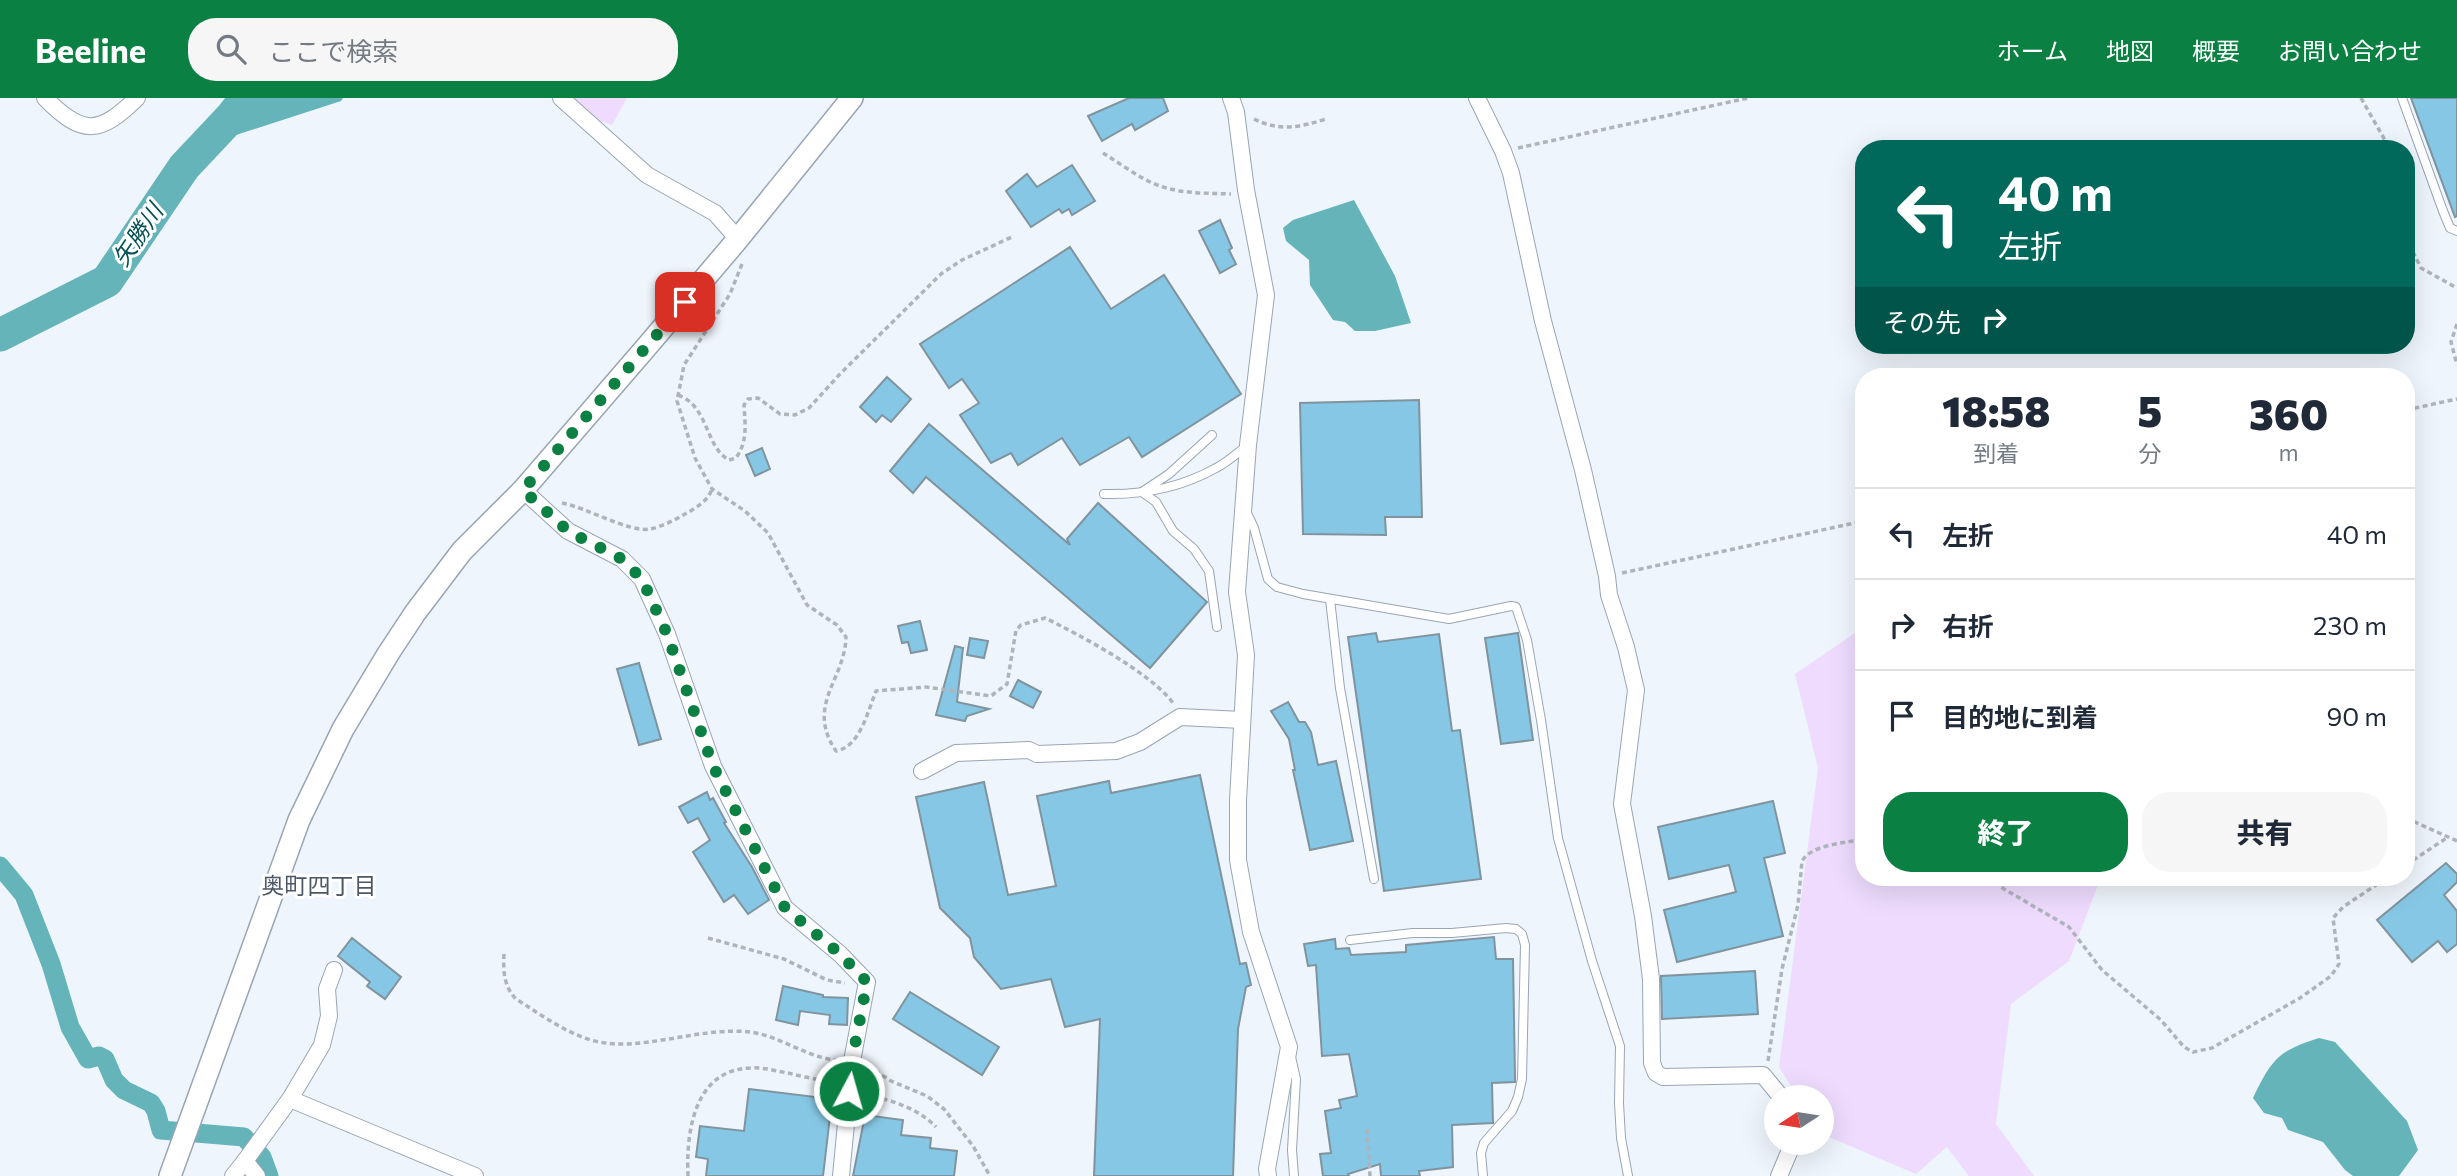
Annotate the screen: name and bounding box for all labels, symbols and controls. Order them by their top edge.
search box [188,18,678,81]
text: Beeline [35,29,146,70]
icon: search [212,30,250,68]
text: ここで検索 [268,35,398,66]
text: ホーム [1997,36,2068,65]
text: 地図 [2106,36,2154,65]
text: 概要 [2192,36,2240,65]
text: お問い合わせ [2278,36,2422,65]
text: 40 m [1998,161,2113,221]
icon: left [1883,168,1974,259]
water label: 矢勝川 [106,196,170,271]
text: 左折 [1998,225,2062,265]
pin [655,272,715,332]
icon: arrive [666,283,704,321]
icon: right [1975,301,2013,339]
text: その先 [1883,306,1961,337]
text: 18:58 [1942,384,2050,436]
text: 5 [2137,384,2162,436]
text: 360 [2249,387,2328,439]
text: m [2279,438,2299,466]
text: 到着 [1973,439,2019,467]
text: 分 [2138,439,2161,467]
icon: left [1883,515,1921,553]
text: 40 m [2327,518,2387,549]
text: 左折 [1942,519,1994,550]
icon: right [1883,606,1921,644]
text: 230 m [2313,609,2387,640]
text: 右折 [1942,610,1994,641]
icon: arrive [1883,697,1921,735]
text: 90 m [2327,700,2387,731]
text: 目的地に到着 [1942,701,2098,732]
button: 終了 [1883,792,2128,872]
button: 共有 [2142,792,2387,872]
district label: 奥町四丁目 [262,871,377,899]
position arrow [812,1054,886,1128]
north arrow [1764,1085,1834,1155]
map controls [1764,1085,1834,1155]

